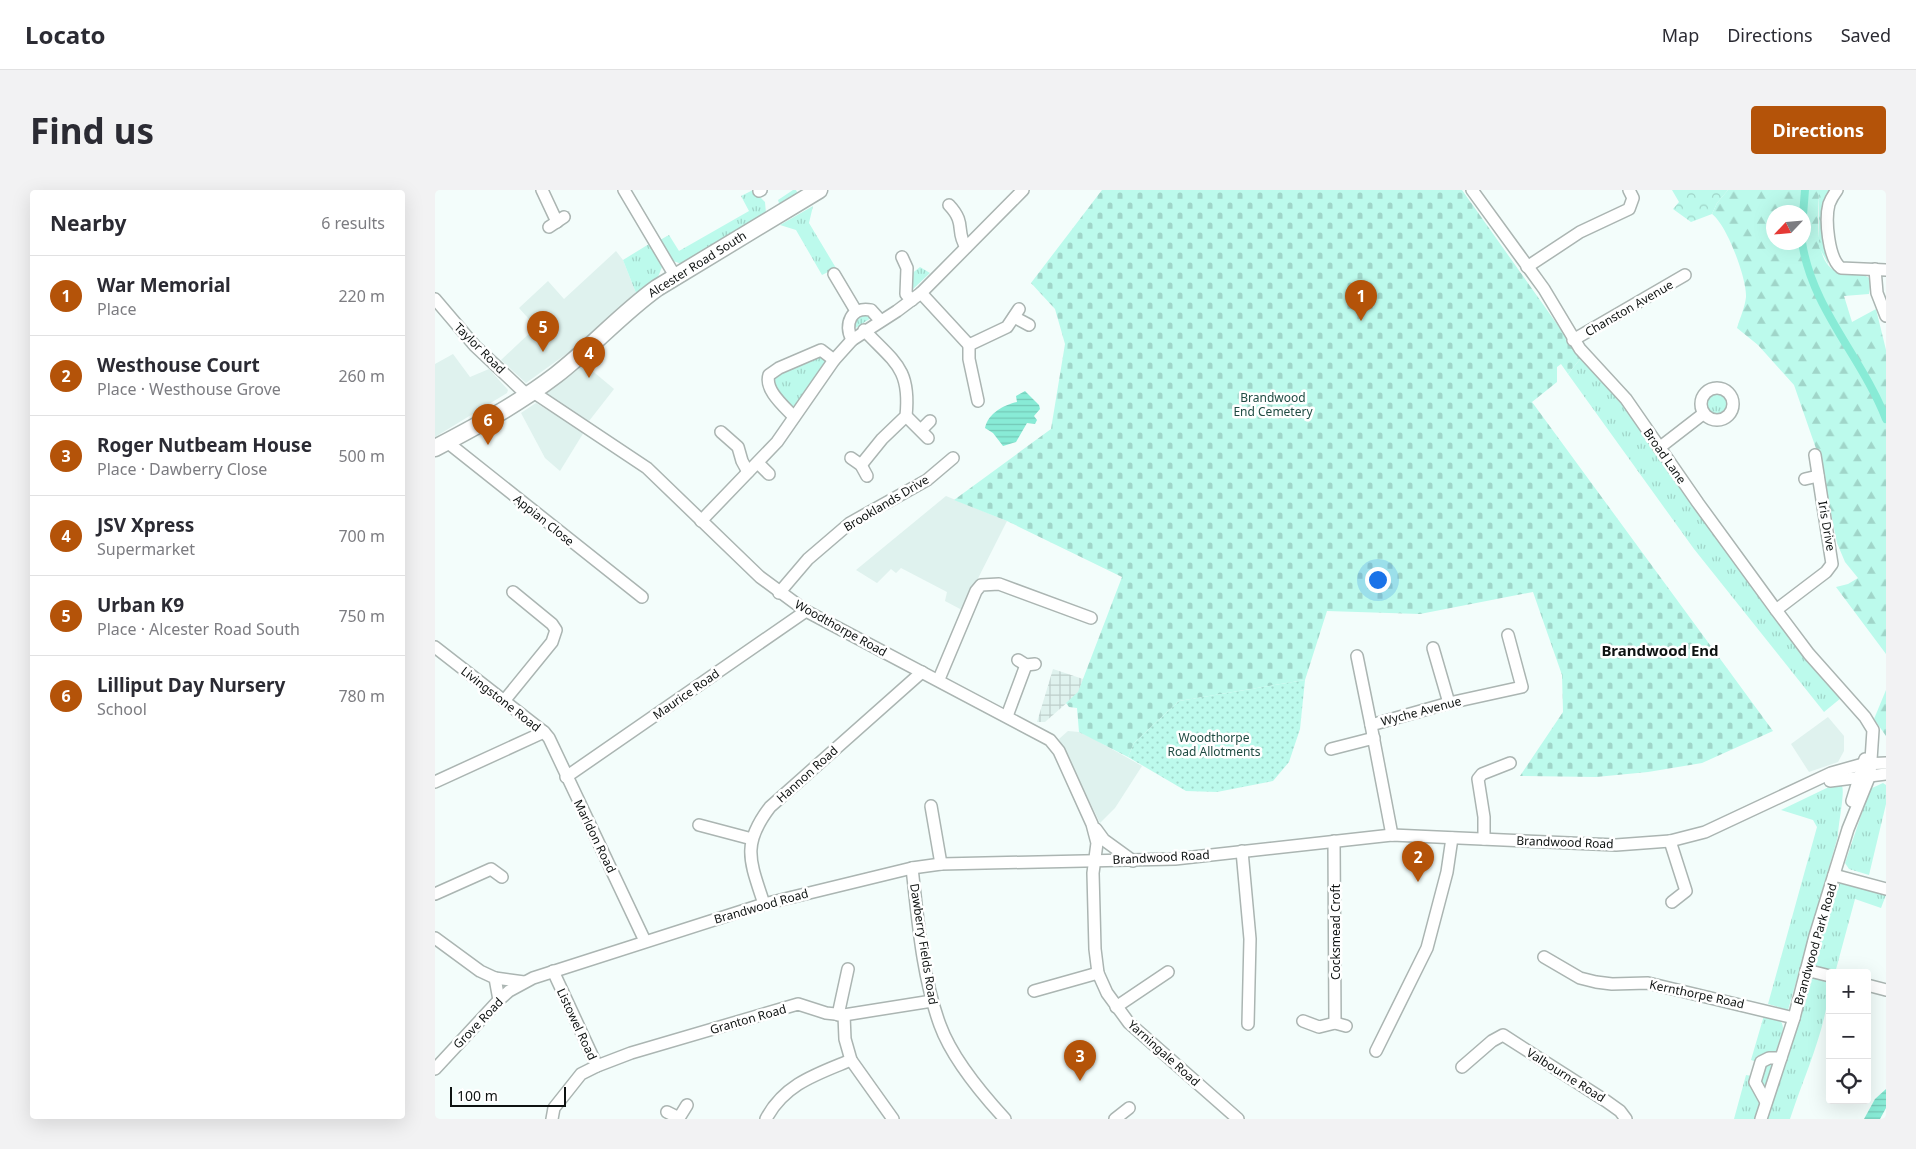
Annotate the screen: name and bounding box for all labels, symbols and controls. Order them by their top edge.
text: Locato [25,18,106,51]
text: Map [1662,23,1699,47]
text: Directions [1727,23,1813,47]
text: Saved [1841,23,1891,47]
button: Directions [1751,106,1886,154]
text: Find us [30,107,154,154]
north arrow [1766,205,1811,250]
text: Nearby [50,209,126,237]
text: 6 results [321,212,385,234]
street label: Alcester Road South [645,227,749,301]
text: War Memorial [97,272,231,298]
street label: Chanston Avenue [1582,276,1676,340]
pin: 1 [1345,280,1377,321]
text: 1 [61,285,71,307]
text: 220 m [338,285,385,307]
text: Place [97,298,137,320]
pin: 5 [527,311,559,352]
street label: Taylor Road [451,319,509,377]
pin: 4 [573,337,605,378]
text: Westhouse Court [97,352,260,378]
text: 2 [61,365,71,387]
text: 260 m [338,365,385,387]
text: Place · Westhouse Grove [97,378,281,400]
park label: Brandwood End Cemetery [1233,389,1313,420]
pin: 6 [472,404,504,445]
street label: Broad Lane [1640,425,1691,487]
text: Roger Nutbeam House [97,432,312,458]
text: 3 [61,445,71,467]
text: 500 m [338,445,385,467]
text: Place · Dawberry Close [97,458,267,480]
street label: Brooklands Drive [840,471,932,535]
street label: Appian Close [510,490,578,550]
street label: Iris Drive [1814,500,1840,553]
text: JSV Xpress [97,512,194,538]
text: 4 [61,525,71,547]
text: 700 m [338,525,385,547]
text: Supermarket [97,538,195,560]
your location [1365,567,1391,593]
text: Urban K9 [97,592,184,618]
street label: Woodthorpe Road [792,596,890,660]
text: 5 [61,605,71,627]
text: 750 m [338,605,385,627]
text: Place · Alcester Road South [97,618,300,640]
district label: Brandwood End [1601,640,1719,660]
street label: Livingstone Road [458,662,544,736]
street label: Maurice Road [649,665,723,723]
text: Lilliput Day Nursery [97,672,285,698]
text: 6 [61,685,71,707]
text: 780 m [338,685,385,707]
street label: Wyche Avenue [1379,692,1463,730]
text: School [97,698,147,720]
park label: Woodthorpe Road Allotments [1168,729,1261,760]
street label: Hannon Road [773,742,841,806]
street label: Marldon Road [570,796,620,876]
street label: Brandwood Road [1516,832,1614,852]
pin: 2 [1402,841,1434,882]
street label: Brandwood Road [1112,846,1210,868]
street label: Brandwood Park Road [1789,881,1841,1007]
street label: Dawberry Fields Road [906,882,942,1006]
street label: Cocksmead Croft [1327,883,1344,980]
street label: Brandwood Road [712,884,810,928]
map controls [1826,969,1871,1104]
button: + [1826,969,1871,1014]
street label: Kernthorpe Road [1648,976,1746,1012]
street label: Listowel Road [553,985,601,1063]
street label: Grove Road [449,994,507,1052]
street label: Granton Road [708,1000,788,1038]
button: − [1826,1014,1871,1059]
street label: Yarningale Road [1124,1016,1204,1090]
pin: 3 [1064,1040,1096,1081]
street label: Valbourne Road [1523,1044,1609,1106]
button: locate [1826,1059,1871,1104]
scale bar [450,1084,566,1107]
text: 100 m [457,1086,498,1105]

